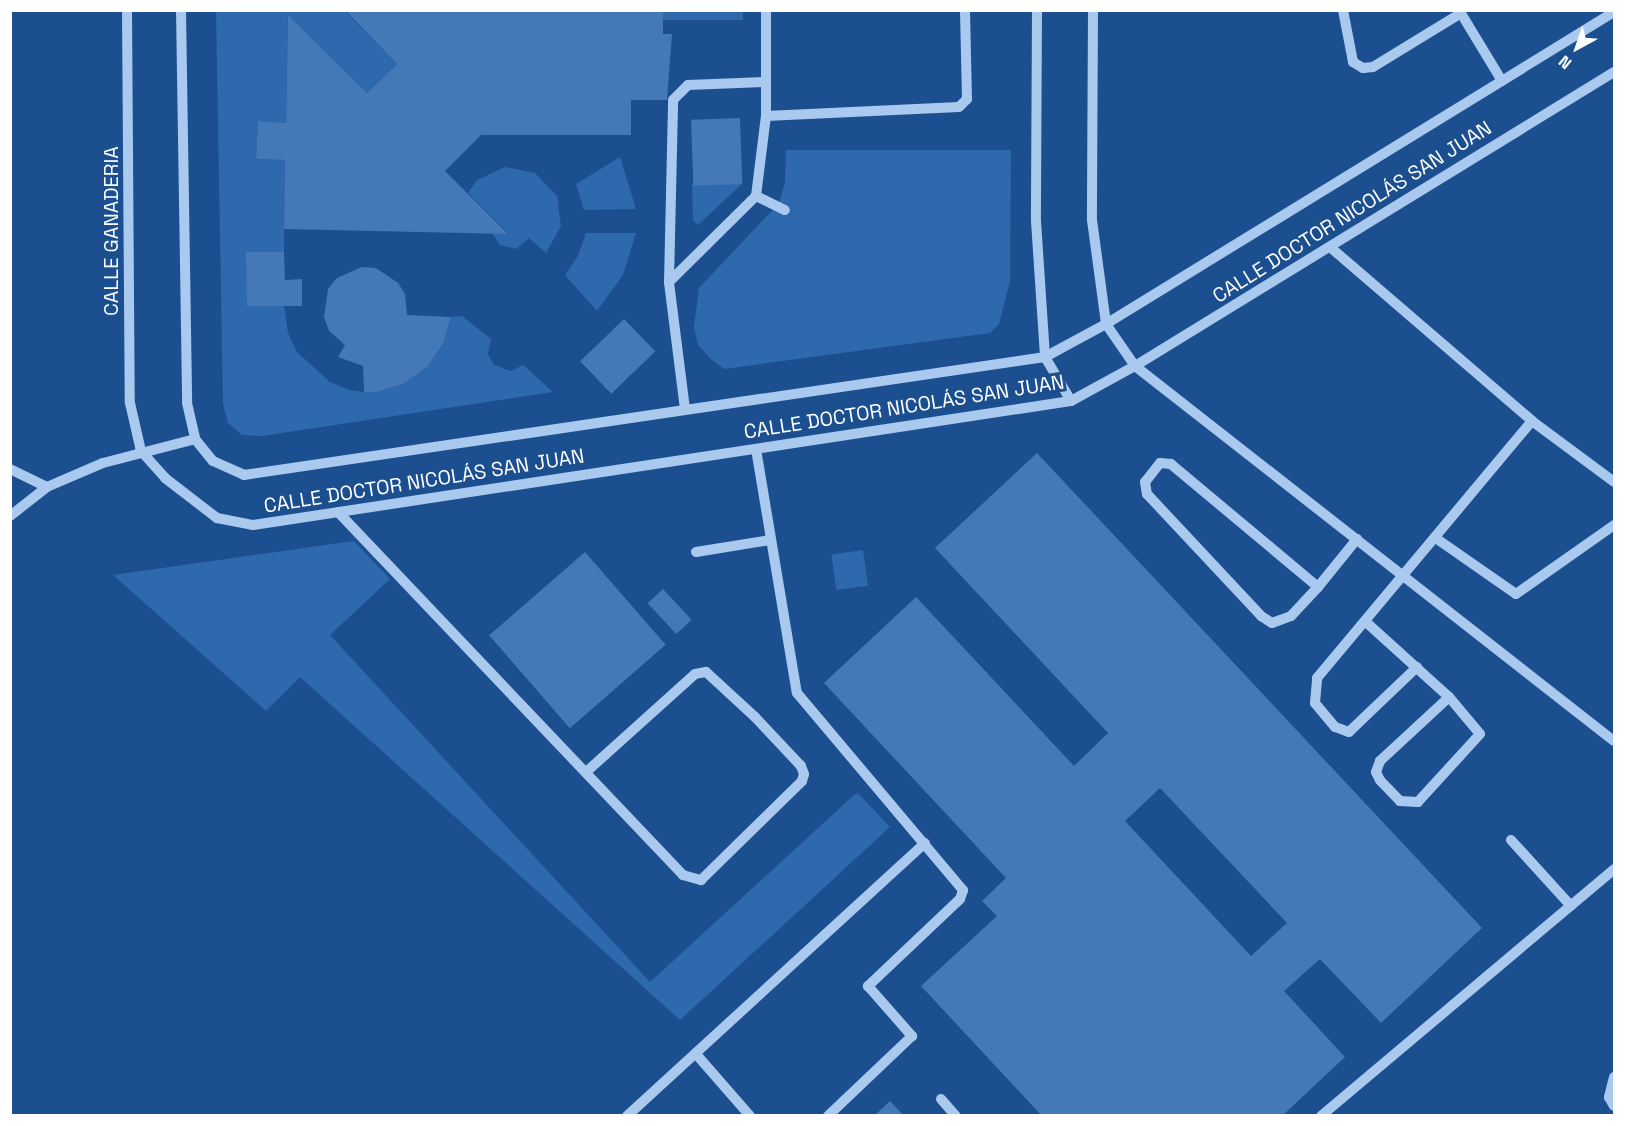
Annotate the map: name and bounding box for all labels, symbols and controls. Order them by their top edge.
north arrow [1547,18,1607,78]
text: N [1554,51,1576,74]
street label: CALLE DOCTOR NICOLÁS SAN JUAN [1208,116,1496,308]
street label: CALLE GANADERIA [99,146,123,316]
street label: CALLE DOCTOR NICOLÁS SAN JUAN [742,370,1066,444]
street label: CALLE DOCTOR NICOLÁS SAN JUAN [262,444,586,518]

